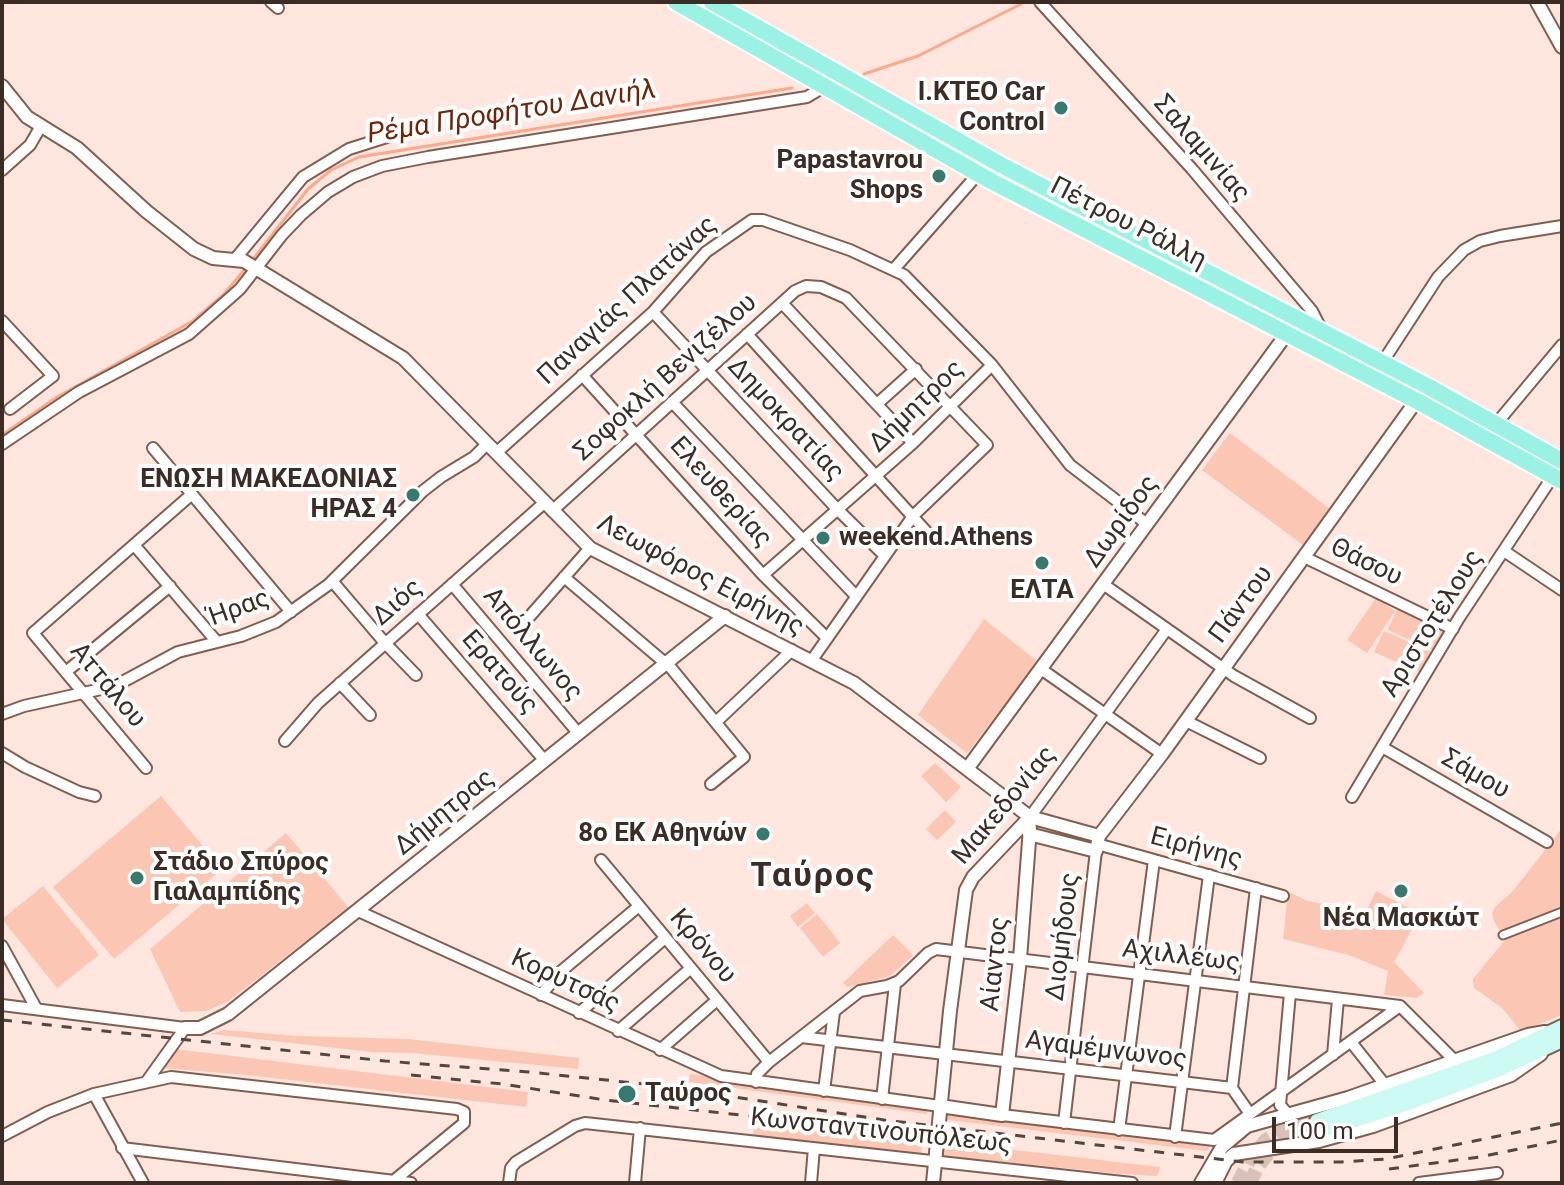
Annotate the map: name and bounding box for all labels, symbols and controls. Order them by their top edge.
water label: Ρέμα Προφήτου Δανιήλ [365,74,659,152]
place label: Ι.ΚΤΕΟ Car Control [918,77,1045,138]
street label: Σαλαμινίας [1146,89,1256,209]
marker: Ι.ΚΤΕΟ Car Control [1052,99,1070,117]
place label: Papastavrou Shops [777,145,923,206]
marker: Papastavrou Shops [930,167,948,185]
street label: Πέτρου Ράλλη [1045,171,1211,277]
street label: Παναγιάς Πλατάνας [532,210,724,392]
street label: Σοφοκλή Βενιζέλου [568,288,764,468]
street label: Δημοκρατίας [720,352,850,488]
street label: Δήμητρος [863,354,971,460]
street label: Ελευθερίας [662,431,778,555]
place label: ΕΝΩΣΗ ΜΑΚΕΔΟΝΙΑΣ ΗΡΑΣ 4 [140,464,397,526]
street label: Δωρίδος [1078,470,1166,574]
marker: ΕΝΩΣΗ ΜΑΚΕΔΟΝΙΑΣ ΗΡΑΣ 4 [404,486,422,504]
street label: Λεωφόρος Ειρήνης [591,508,809,644]
place label: weekend.Athens [839,522,1033,554]
marker: weekend.Athens [814,529,832,547]
street label: Θάσου [1325,532,1407,594]
street label: Αριστοτέλους [1375,545,1491,703]
marker: ΕΛΤΑ [1033,554,1051,572]
street label: Πάντου [1203,560,1281,650]
street label: Διός [367,573,429,633]
place label: ΕΛΤΑ [1010,575,1074,607]
street label: Απόλλωνος [475,582,589,708]
street label: Ήρας [204,584,274,634]
street label: Ερατούς [454,625,544,721]
street label: Αττάλου [62,637,152,735]
street label: Μακεδονίας [946,740,1064,872]
street label: Σάμου [1435,743,1515,807]
street label: Δήμητρας [389,763,501,863]
place label: 8ο ΕΚ Αθηνών [578,818,747,850]
street label: Ειρήνης [1147,822,1245,876]
marker: 8ο ΕΚ Αθηνών [754,825,772,843]
place label: Στάδιο Σπύρος Γιαλαμπίδης [153,847,329,908]
district label: Ταύρος [750,857,876,897]
marker: Στάδιο Σπύρος Γιαλαμπίδης [128,869,146,887]
street label: Διομήδους [1041,871,1087,1003]
marker: Νέα Μασκώτ [1392,882,1410,900]
place label: Νέα Μασκώτ [1323,903,1479,935]
street label: Κρόνου [662,904,742,990]
street label: Αίαντος [976,915,1016,1013]
street label: Αχιλλέως [1120,934,1242,980]
street label: Κορυτσάς [506,943,624,1021]
street label: Αγαμέμνωνος [1023,1026,1189,1076]
place label: Ταύρος [645,1078,731,1110]
marker: Ταύρος [616,1083,638,1105]
scale bar [1276,1101,1402,1151]
street label: Κωνσταντινουπόλεως [749,1103,1013,1161]
text: 100 m [1286,1117,1353,1145]

